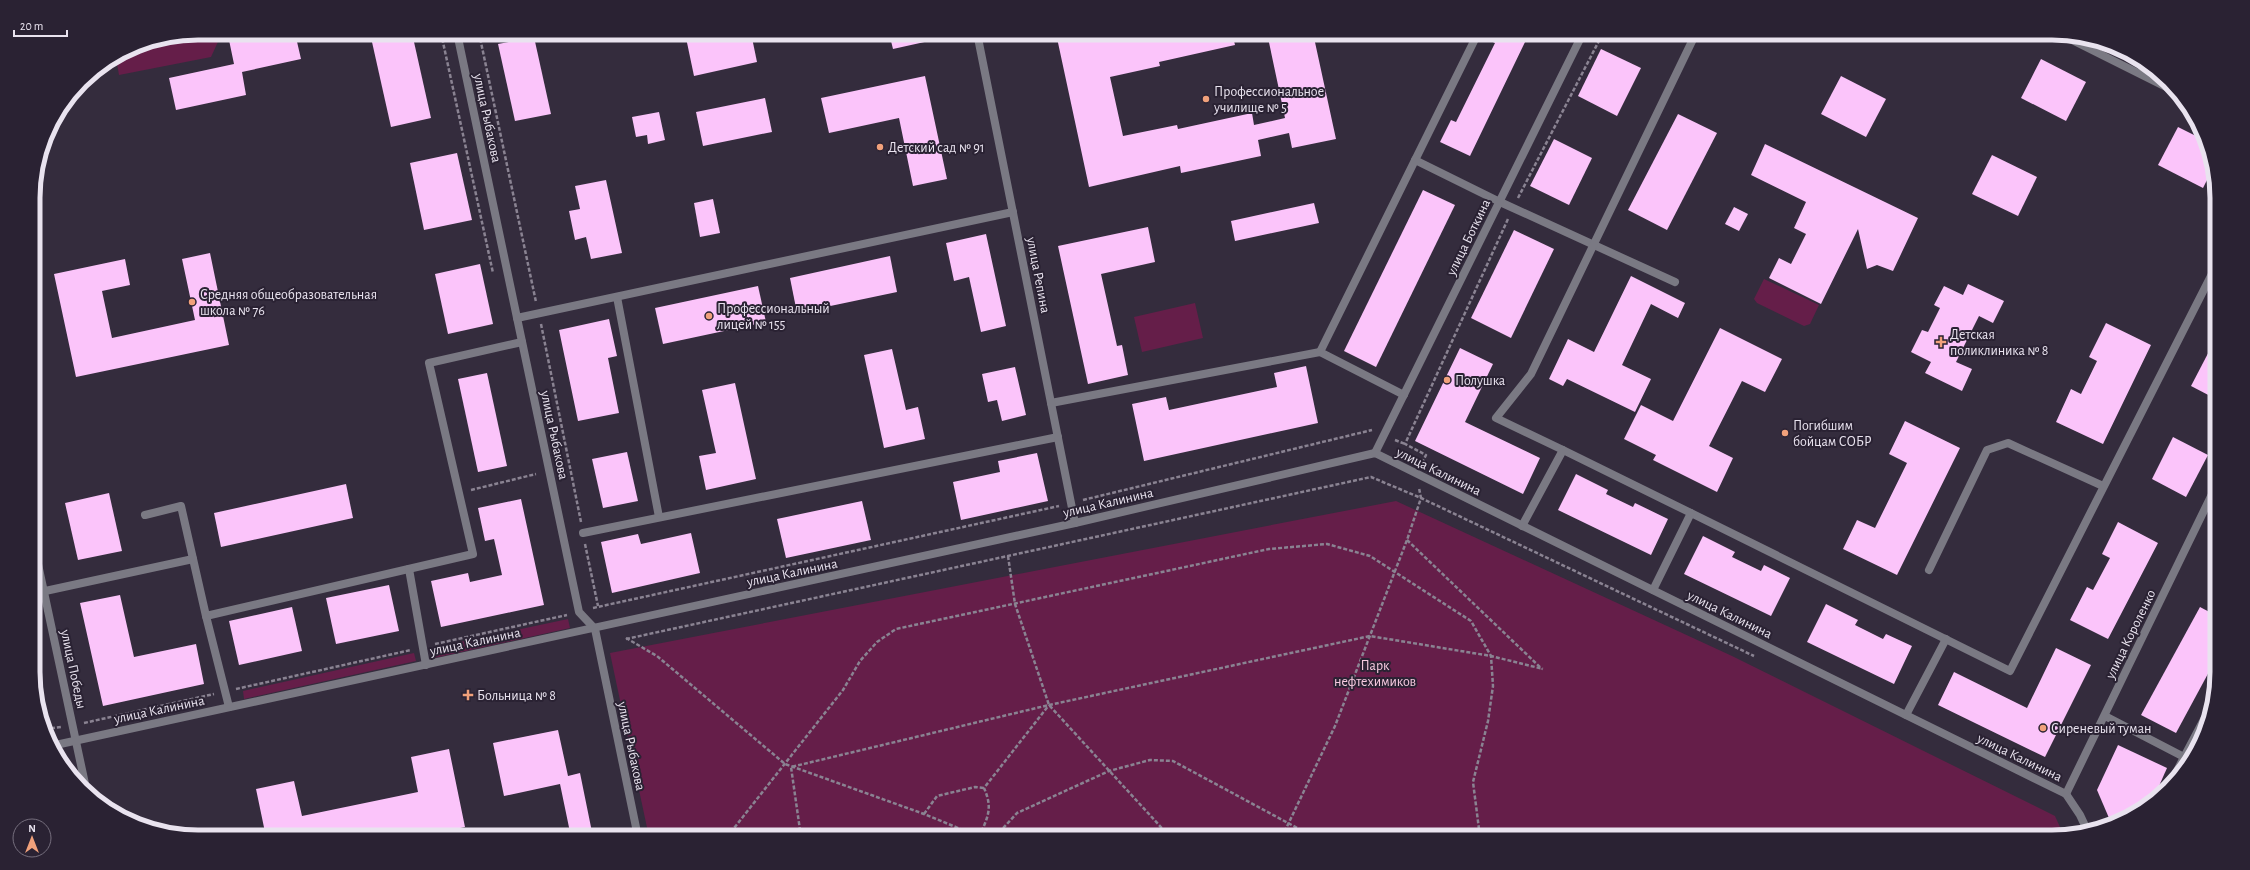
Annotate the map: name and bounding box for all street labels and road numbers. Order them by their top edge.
street label: улица Рыбакова [471,72,503,164]
street label: улица Боткина [1444,197,1494,279]
street label: улица Репина [1024,235,1052,315]
street label: улица Рыбакова [538,389,570,481]
street label: улица Калинина [1393,445,1484,499]
street label: улица Калинина [1061,486,1155,520]
street label: улица Калинина [745,556,839,590]
street label: улица Короленко [2103,587,2159,682]
street label: улица Калинина [1684,588,1775,642]
street label: улица Калинина [428,625,522,659]
street label: улица Победы [58,627,88,710]
street label: улица Калинина [112,693,206,727]
street label: улица Рыбакова [615,700,647,792]
street label: улица Калинина [1974,731,2065,785]

